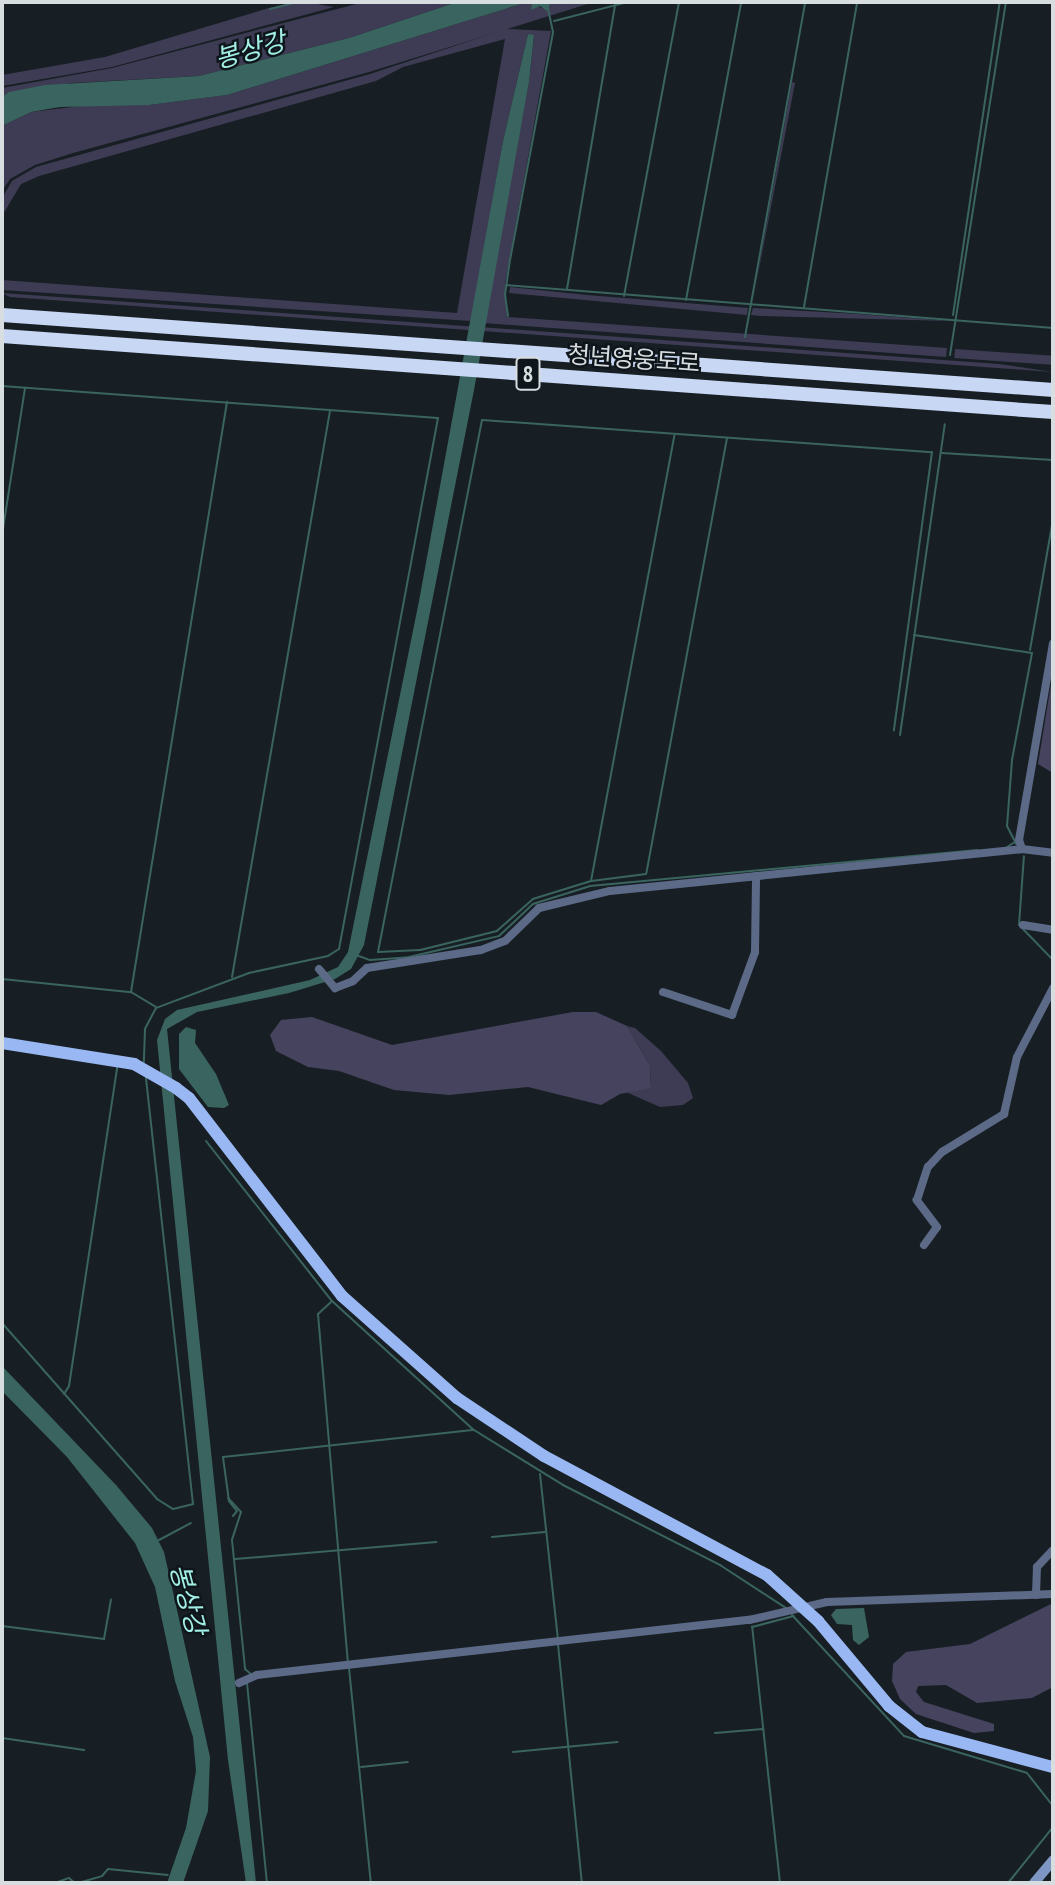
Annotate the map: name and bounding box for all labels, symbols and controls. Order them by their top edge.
water label: 봉상강 [211,25,289,75]
street label: 청년영웅도로 [567,340,701,378]
road number: 8 [514,354,542,394]
water label: 봉상강 [164,1560,212,1638]

